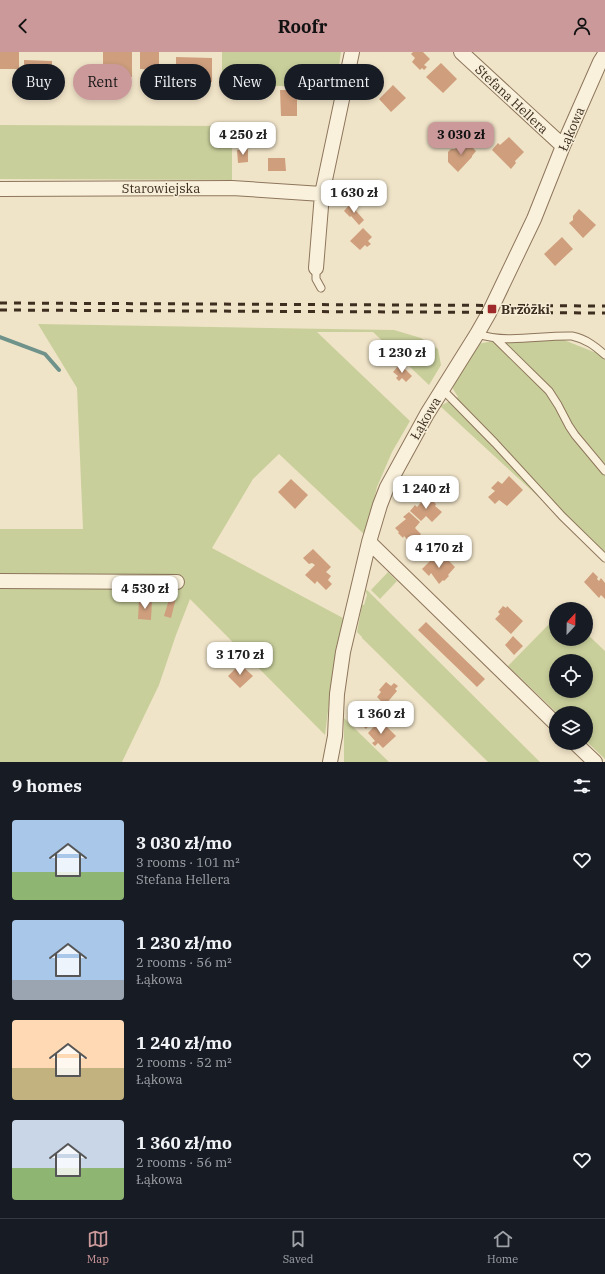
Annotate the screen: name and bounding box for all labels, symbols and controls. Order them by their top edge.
icon: back [12,15,34,37]
text: Roofr [278,15,327,38]
icon: person [571,15,593,37]
street label: Stefana Hellera [471,61,552,138]
chip: Buy [12,64,65,100]
chip: Rent [73,64,132,100]
chip: Filters [140,64,211,100]
chip: New [219,64,276,100]
chip: Apartment [284,64,384,100]
street label: Łąkowa [555,104,588,154]
pin: 4 250 zł [202,122,284,156]
pin: 3 030 zł [420,122,502,156]
text: 4 250 zł [219,126,267,143]
text: 3 030 zł [437,126,485,143]
street label: Starowiejska [122,180,200,197]
pin: 1 630 zł [313,180,395,214]
text: 1 630 zł [330,184,378,201]
place label: Brzózki [501,301,550,318]
marker: Brzózki [486,303,498,315]
pin: 1 230 zł [361,340,443,374]
text: 1 230 zł [378,344,426,361]
street label: Łąkowa [406,394,444,443]
pin: 1 240 zł [385,476,467,510]
text: 1 240 zł [402,480,450,497]
pin: 4 170 zł [398,535,480,569]
text: 4 170 zł [415,539,463,556]
pin: 4 530 zł [104,576,186,610]
text: 4 530 zł [121,580,169,597]
north arrow [549,602,593,646]
map controls [549,602,593,750]
pin: 3 170 zł [199,642,281,676]
text: 3 170 zł [216,646,264,663]
button: locate [549,654,593,698]
pin: 1 360 zł [340,701,422,735]
text: 1 360 zł [357,705,405,722]
button: layers [549,706,593,750]
text: 9 homes [12,775,82,797]
icon: filters [571,775,593,797]
text: 3 030 zł/mo [136,832,232,854]
icon: home [44,836,92,884]
icon: heart [571,849,593,871]
text: 3 rooms · 101 m² [136,854,240,871]
text: Stefana Hellera [136,871,230,888]
text: 1 230 zł/mo [136,932,232,954]
icon: home [44,936,92,984]
icon: heart [571,949,593,971]
text: 2 rooms · 56 m² [136,954,232,971]
text: Łąkowa [136,971,183,988]
text: 1 240 zł/mo [136,1032,232,1054]
icon: home [44,1036,92,1084]
icon: heart [571,1049,593,1071]
text: 2 rooms · 52 m² [136,1054,232,1071]
text: Łąkowa [136,1071,183,1088]
text: 1 360 zł/mo [136,1132,232,1154]
icon: home [44,1136,92,1184]
icon: heart [571,1149,593,1171]
text: 2 rooms · 56 m² [136,1154,232,1171]
text: Łąkowa [136,1171,183,1188]
tab: Map [87,1228,109,1266]
tab: Saved [283,1228,313,1266]
tab: Home [487,1228,518,1266]

